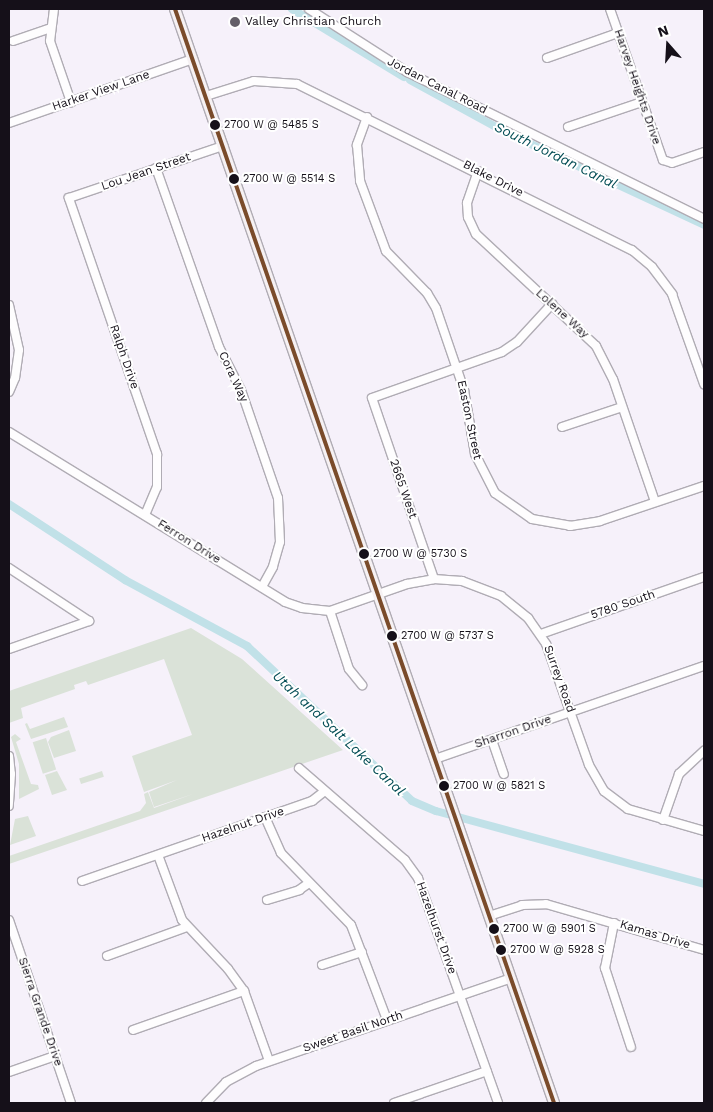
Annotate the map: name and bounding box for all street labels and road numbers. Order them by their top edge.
street label: Harvey Heights Drive [610,27,664,147]
street label: Jordan Canal Road [384,54,490,118]
street label: Harker View Lane [50,67,152,115]
street label: Lou Jean Street [99,150,193,194]
street label: Blake Drive [460,158,526,200]
street label: Lolene Way [532,286,592,342]
street label: Ralph Drive [106,323,142,391]
street label: Cora Way [215,349,251,405]
street label: Easton Street [454,379,484,461]
street label: 2665 West [386,457,420,521]
street label: Ferron Drive [155,517,223,567]
street label: 5780 South [589,587,657,623]
street label: Surrey Road [540,643,578,715]
street label: Sharron Drive [473,712,553,752]
street label: Hazelnut Drive [200,804,286,846]
street label: Hazelhurst Drive [413,880,459,976]
street label: Kamas Drive [618,917,692,953]
street label: Sierra Grande Drive [15,956,65,1068]
street label: Sweet Basil North [301,1008,405,1056]

